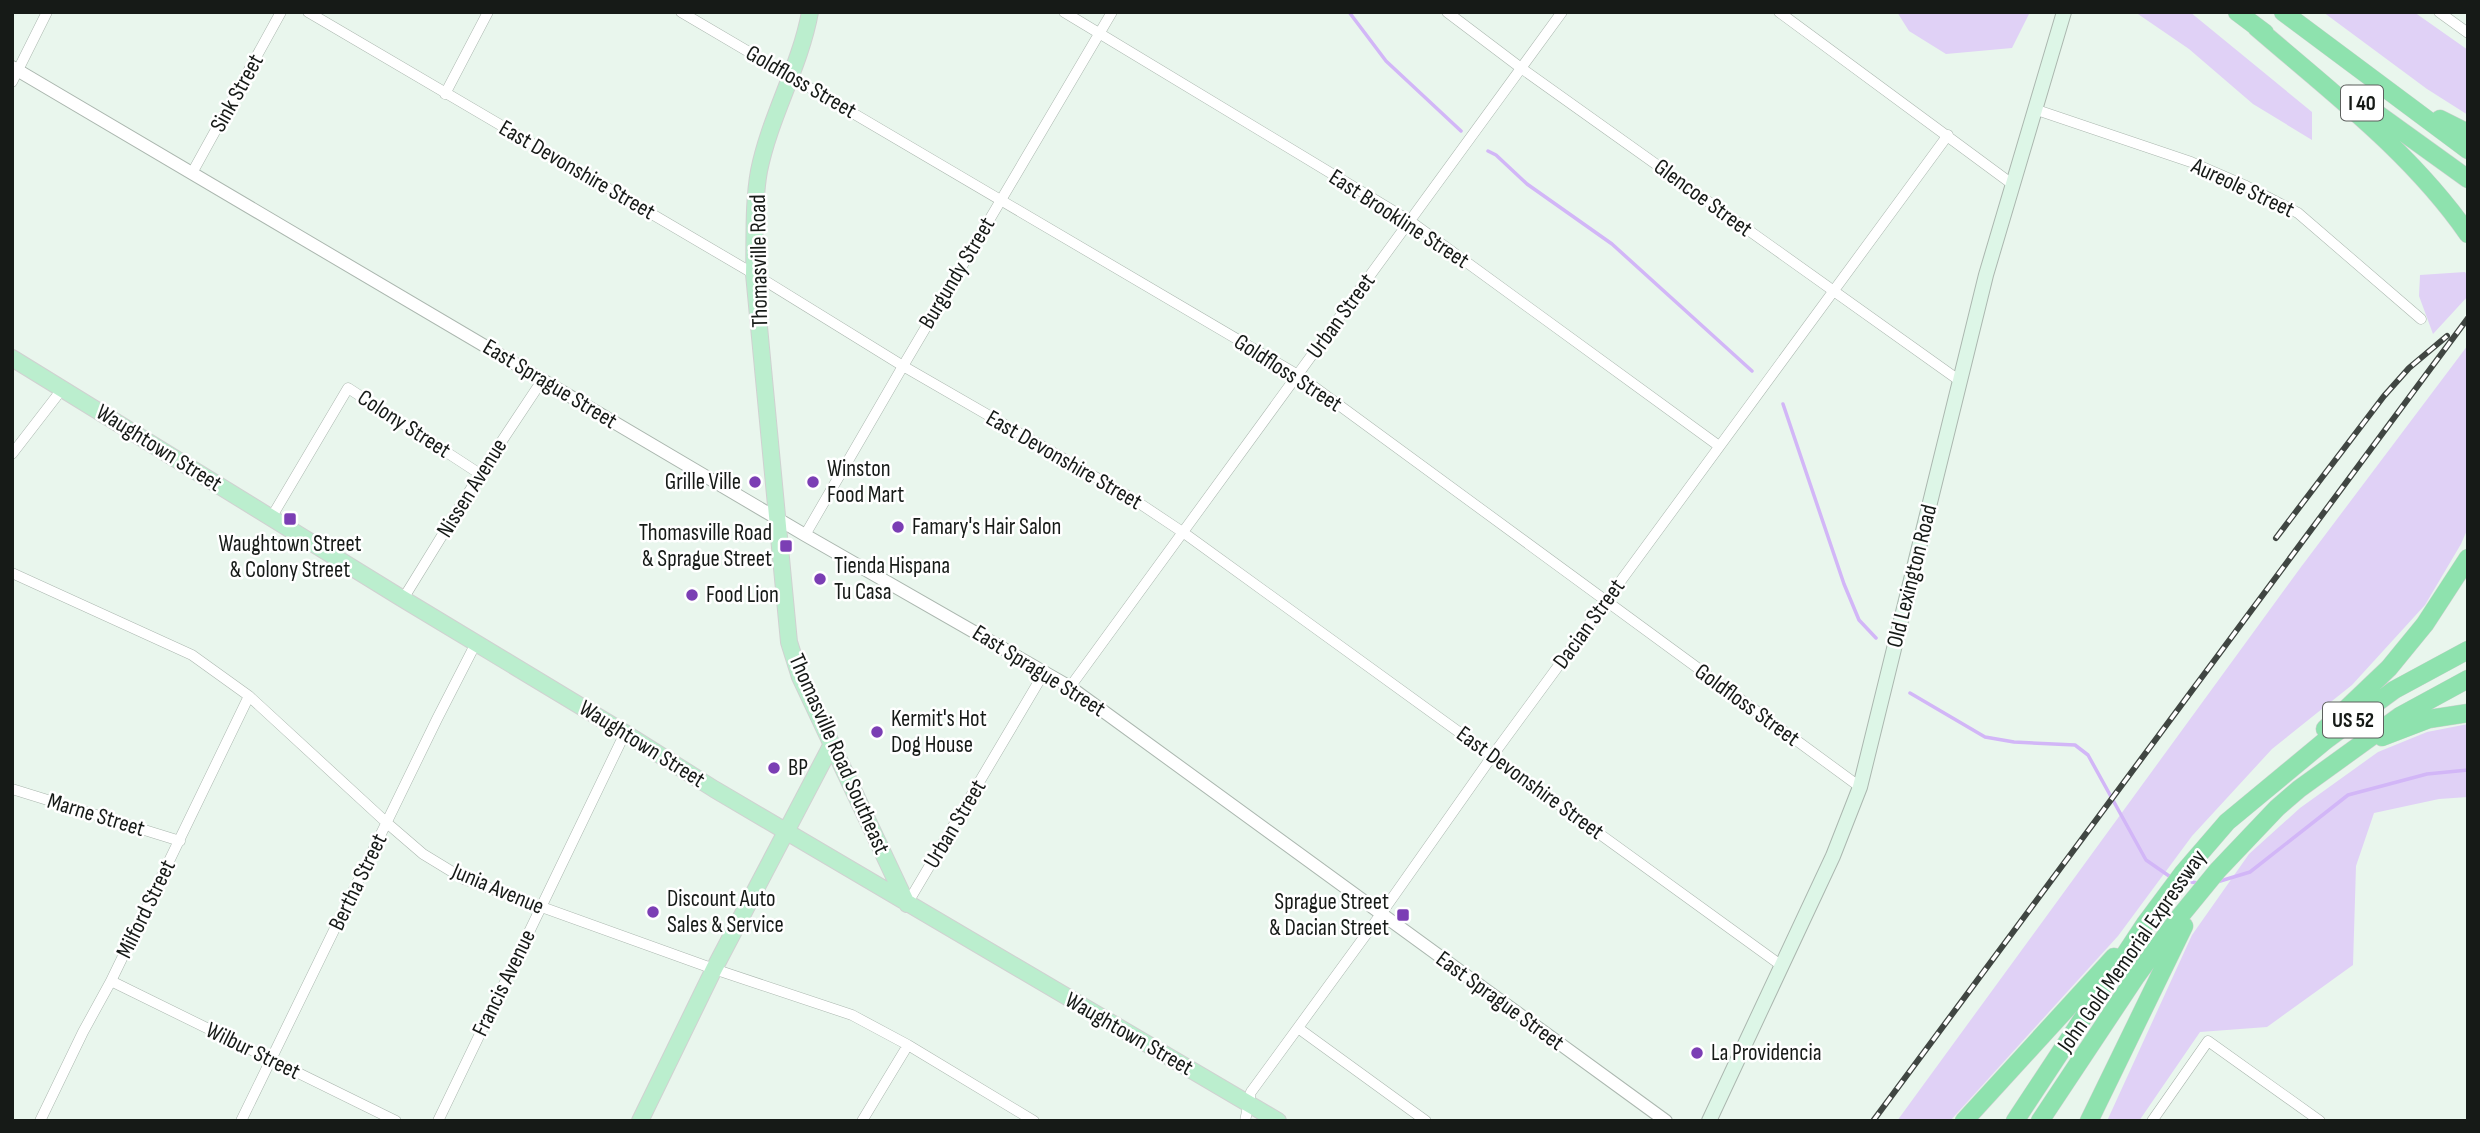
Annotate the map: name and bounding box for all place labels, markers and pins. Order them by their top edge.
place label: Winston Food Mart [827,455,904,509]
place label: Grille Ville [665,468,741,496]
marker: Grille Ville [747,474,763,490]
marker: Winston Food Mart [805,474,821,490]
marker: Waughtown Street & Colony Street [282,511,298,527]
place label: Famary's Hair Salon [912,513,1061,541]
place label: Thomasville Road & Sprague Street [639,519,772,573]
marker: Famary's Hair Salon [890,519,906,535]
place label: Waughtown Street & Colony Street [218,530,362,584]
marker: Thomasville Road & Sprague Street [778,538,794,554]
place label: Tienda Hispana Tu Casa [834,552,950,606]
marker: Tienda Hispana Tu Casa [812,571,828,587]
place label: Food Lion [706,581,779,609]
marker: Food Lion [684,587,700,603]
place label: Kermit's Hot Dog House [891,705,987,759]
marker: Kermit's Hot Dog House [869,724,885,740]
place label: BP [788,754,808,782]
marker: BP [766,760,782,776]
place label: Discount Auto Sales & Service [667,885,784,939]
place label: Sprague Street & Dacian Street [1269,888,1389,942]
marker: Discount Auto Sales & Service [645,904,661,920]
marker: Sprague Street & Dacian Street [1395,907,1411,923]
place label: La Providencia [1711,1039,1822,1067]
marker: La Providencia [1689,1045,1705,1061]

